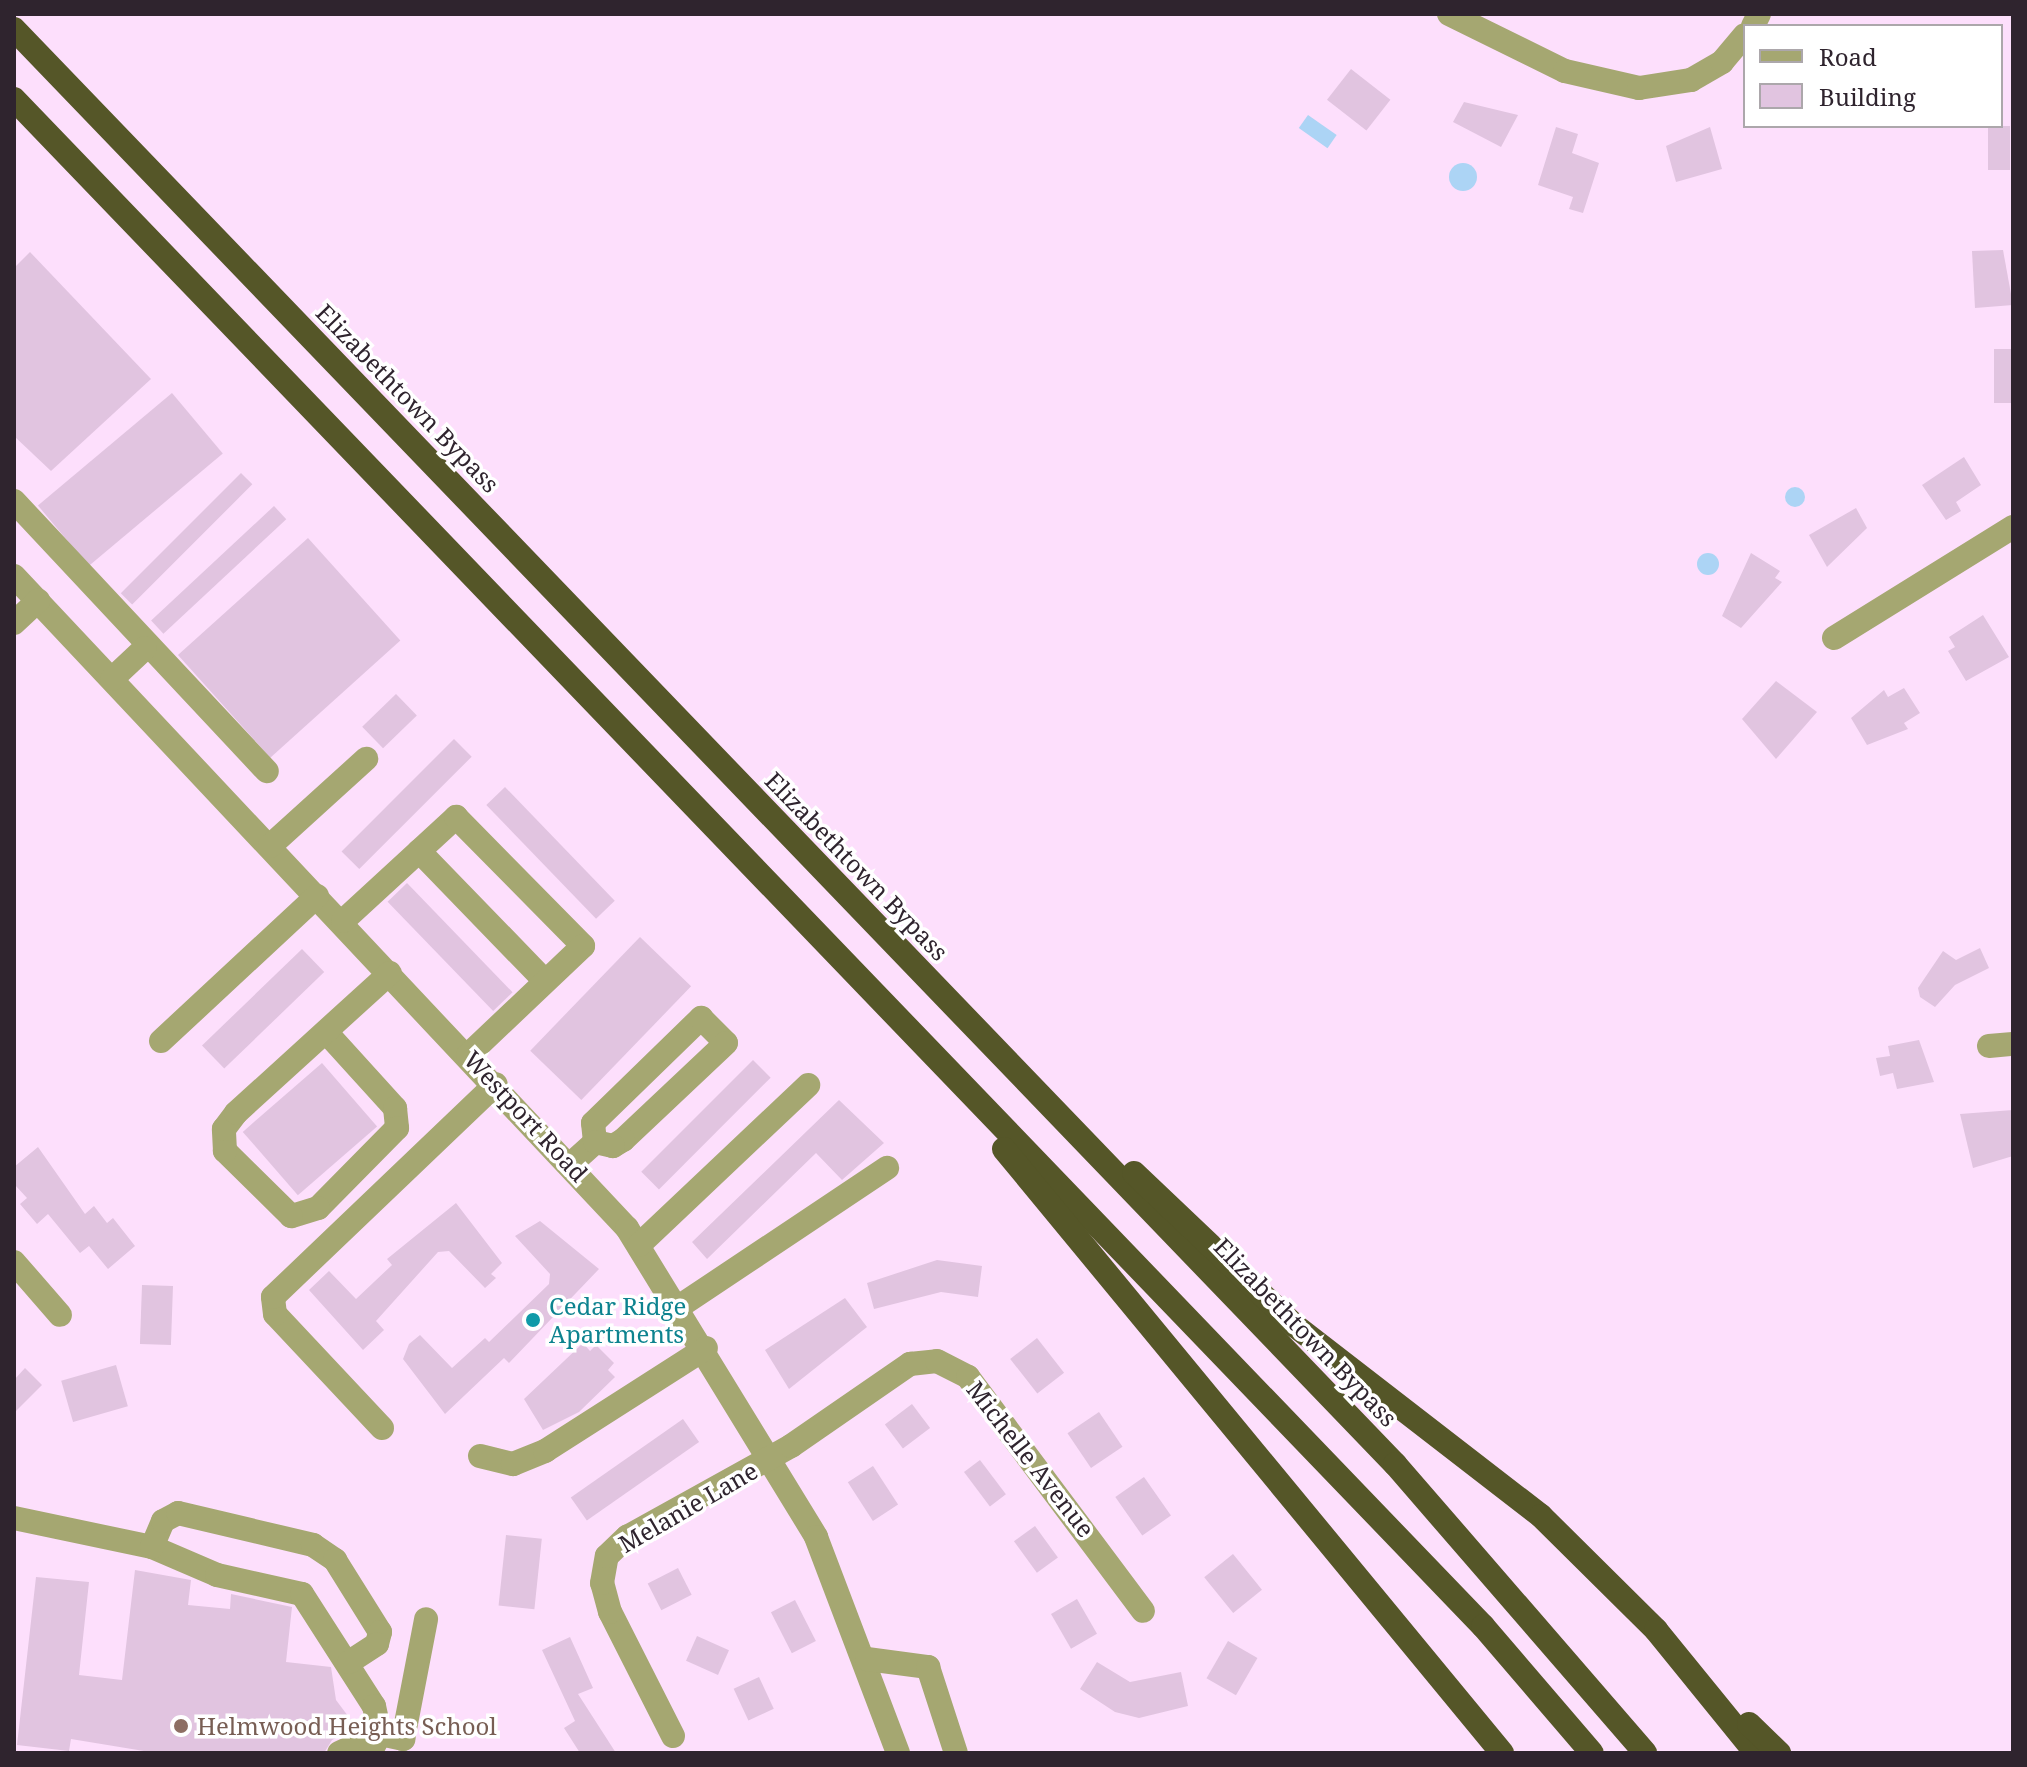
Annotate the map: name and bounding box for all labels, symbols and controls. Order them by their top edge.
legend [1743,24,2003,128]
text: Road [1819,40,1877,73]
text: Building [1819,80,1916,113]
street label: Elizabethtown Bypass [311,298,505,498]
street label: Elizabethtown Bypass [760,766,954,966]
street label: Westport Road [458,1045,594,1187]
street label: Elizabethtown Bypass [1209,1232,1403,1432]
place label: Cedar Ridge Apartments [549,1292,686,1348]
marker: Cedar Ridge Apartments [524,1311,542,1329]
street label: Michelle Avenue [961,1375,1101,1543]
street label: Melanie Lane [614,1456,762,1558]
place label: Helmwood Heights School [197,1712,497,1740]
marker: Helmwood Heights School [172,1717,190,1735]

